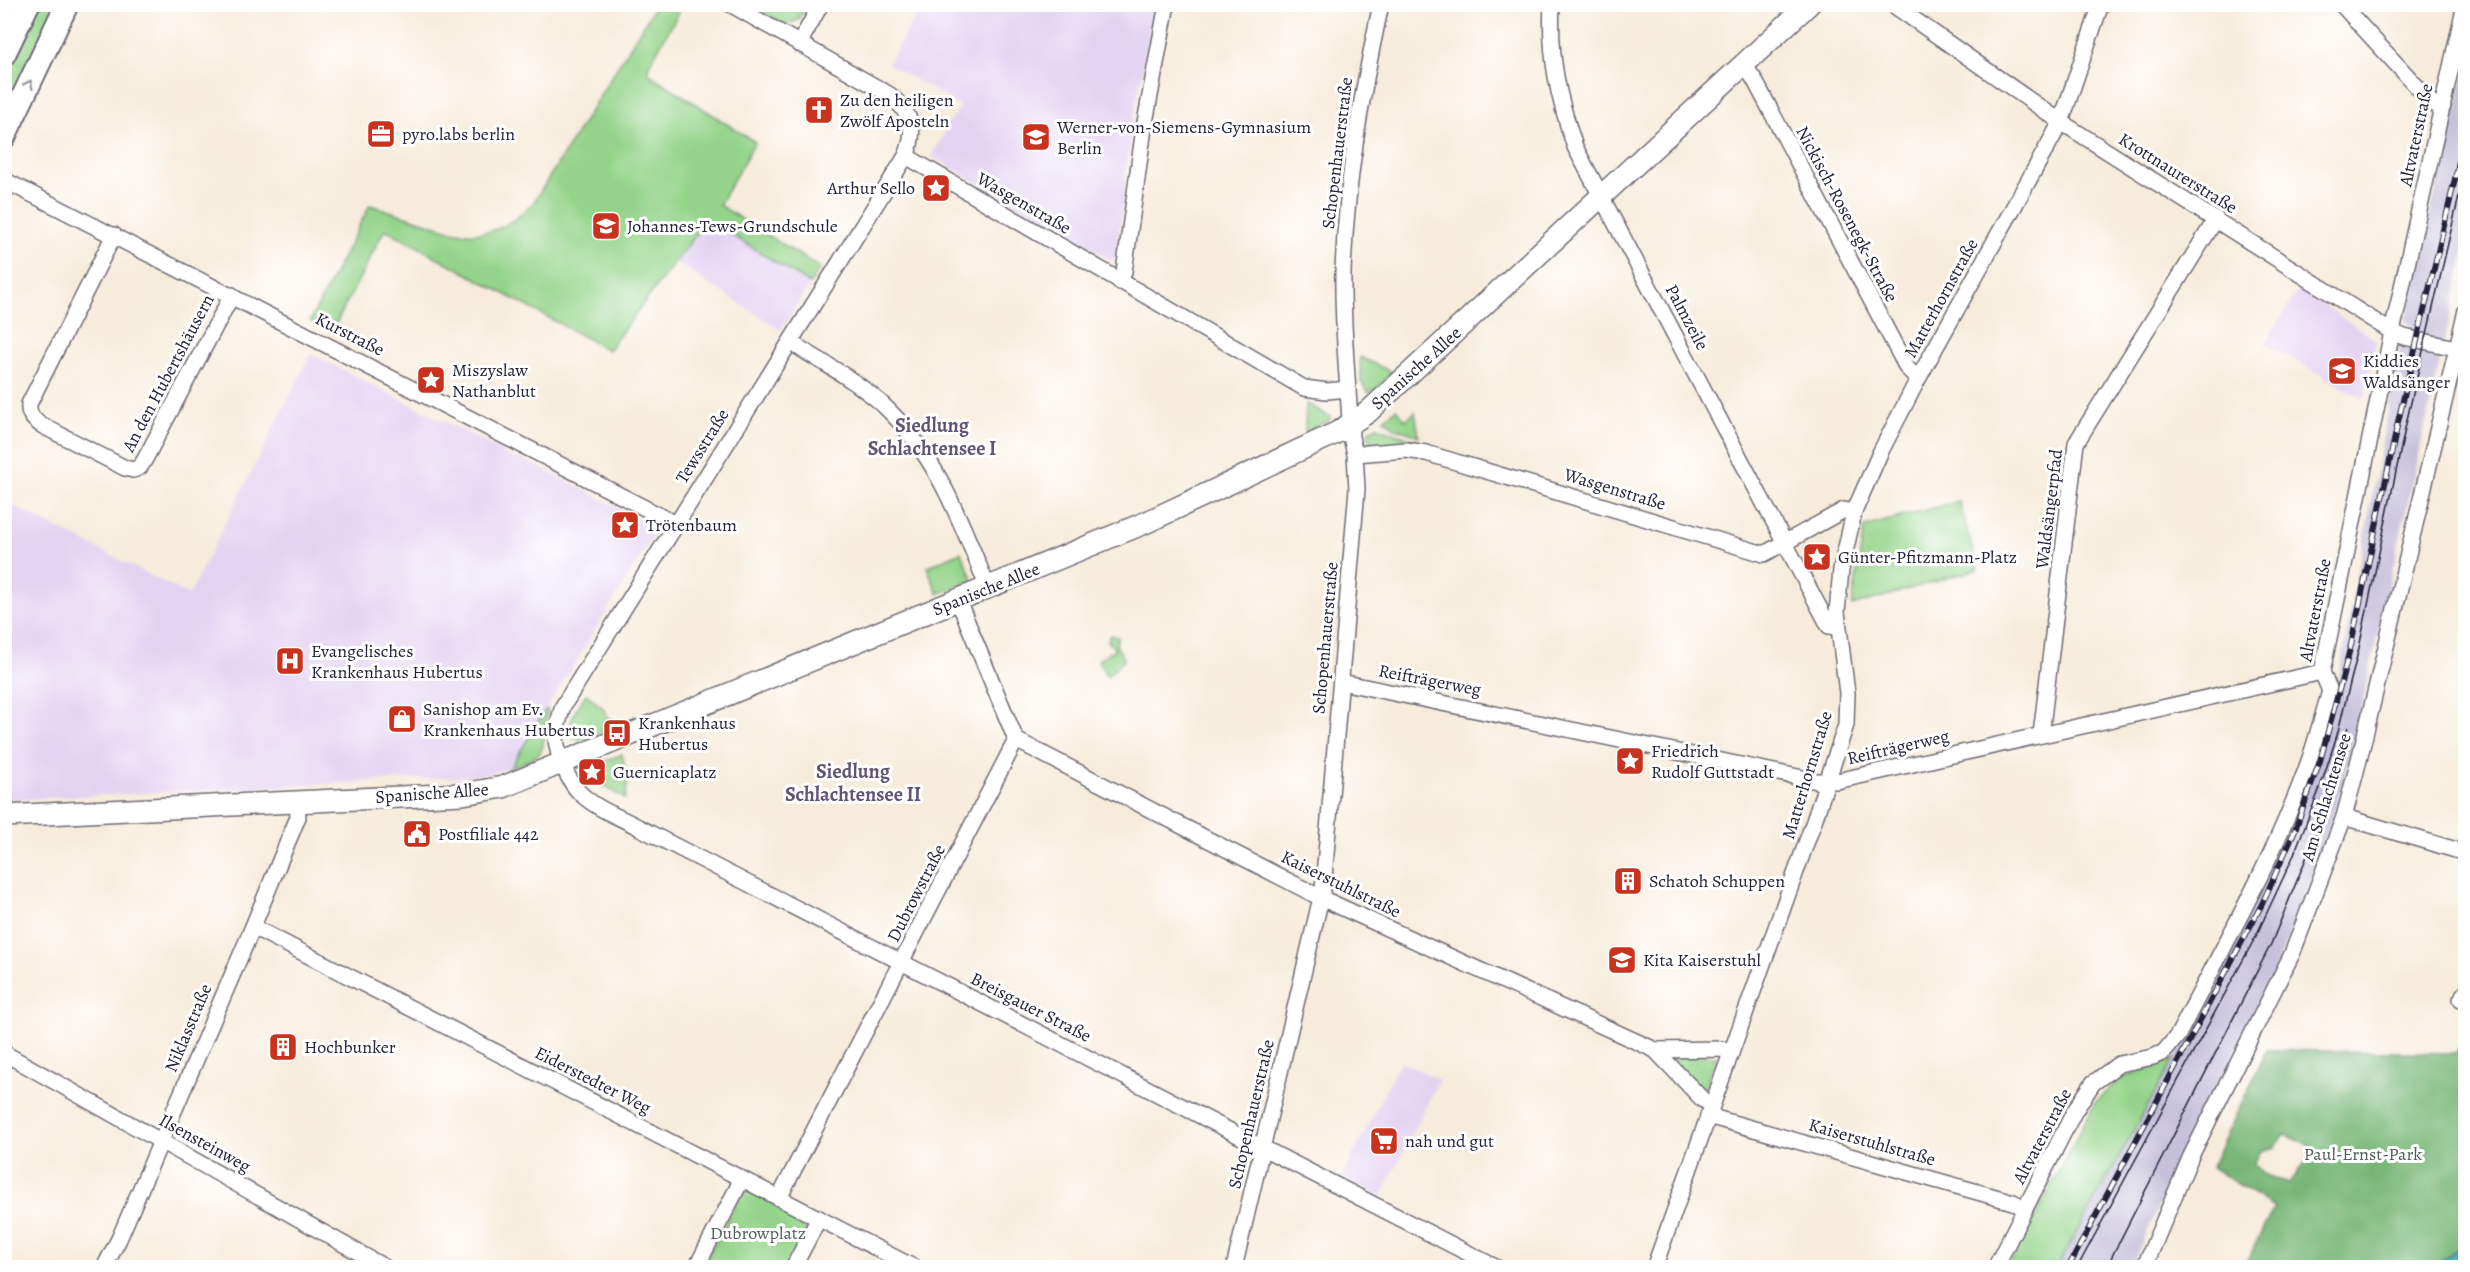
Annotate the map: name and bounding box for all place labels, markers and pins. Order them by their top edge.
place label: Zu den heiligen Zwölf Aposteln [840,88,954,133]
church icon: Zu den heiligen Zwölf Aposteln [803,94,835,126]
place label: Werner-von-Siemens-Gymnasium Berlin [1056,115,1311,160]
office icon: pyro.labs berlin [365,118,397,150]
school or university icon: Werner-von-Siemens-Gymnasium Berlin [1020,121,1052,153]
place label: pyro.labs berlin [402,122,515,146]
place icon: Arthur Sello [920,172,952,204]
place label: Arthur Sello [826,176,915,200]
school or university icon: Johannes-Tews-Grundschule [590,210,622,242]
place label: Johannes-Tews-Grundschule [627,214,838,238]
place label: Kiddies Waldsänger [2362,349,2450,394]
school or university icon: Kiddies Waldsänger [2326,355,2358,387]
place label: Miszyslaw Nathanblut [452,358,536,403]
place icon: Miszyslaw Nathanblut [415,364,447,396]
place icon: Trötenbaum [609,509,641,541]
place label: Trötenbaum [646,513,737,537]
place icon: Günter-Pfitzmann-Platz [1801,541,1833,573]
place label: Günter-Pfitzmann-Platz [1838,545,2017,569]
place label: Evangelisches Krankenhaus Hubertus [311,639,483,684]
hospital icon: Evangelisches Krankenhaus Hubertus [274,645,306,677]
place label: Sanishop am Ev. Krankenhaus Hubertus [423,697,595,742]
shop icon: Sanishop am Ev. Krankenhaus Hubertus [386,703,418,735]
place label: Krankenhaus Hubertus [638,711,736,756]
bus stop icon: Krankenhaus Hubertus [601,717,633,749]
place label: Friedrich Rudolf Guttstadt [1651,739,1774,784]
place icon: Friedrich Rudolf Guttstadt [1614,745,1646,777]
place icon: Guernicaplatz [576,756,608,788]
place label: Guernicaplatz [613,760,717,784]
public building icon: Postfiliale 442 [401,818,433,850]
place label: Postfiliale 442 [438,822,539,846]
building icon: Schatoh Schuppen [1612,865,1644,897]
place label: Schatoh Schuppen [1649,869,1785,893]
school or university icon: Kita Kaiserstuhl [1606,944,1638,976]
place label: Kita Kaiserstuhl [1643,948,1762,972]
building icon: Hochbunker [267,1031,299,1063]
place label: Hochbunker [304,1035,396,1059]
supermarket icon: nah und gut [1368,1125,1400,1157]
place label: nah und gut [1405,1129,1494,1153]

